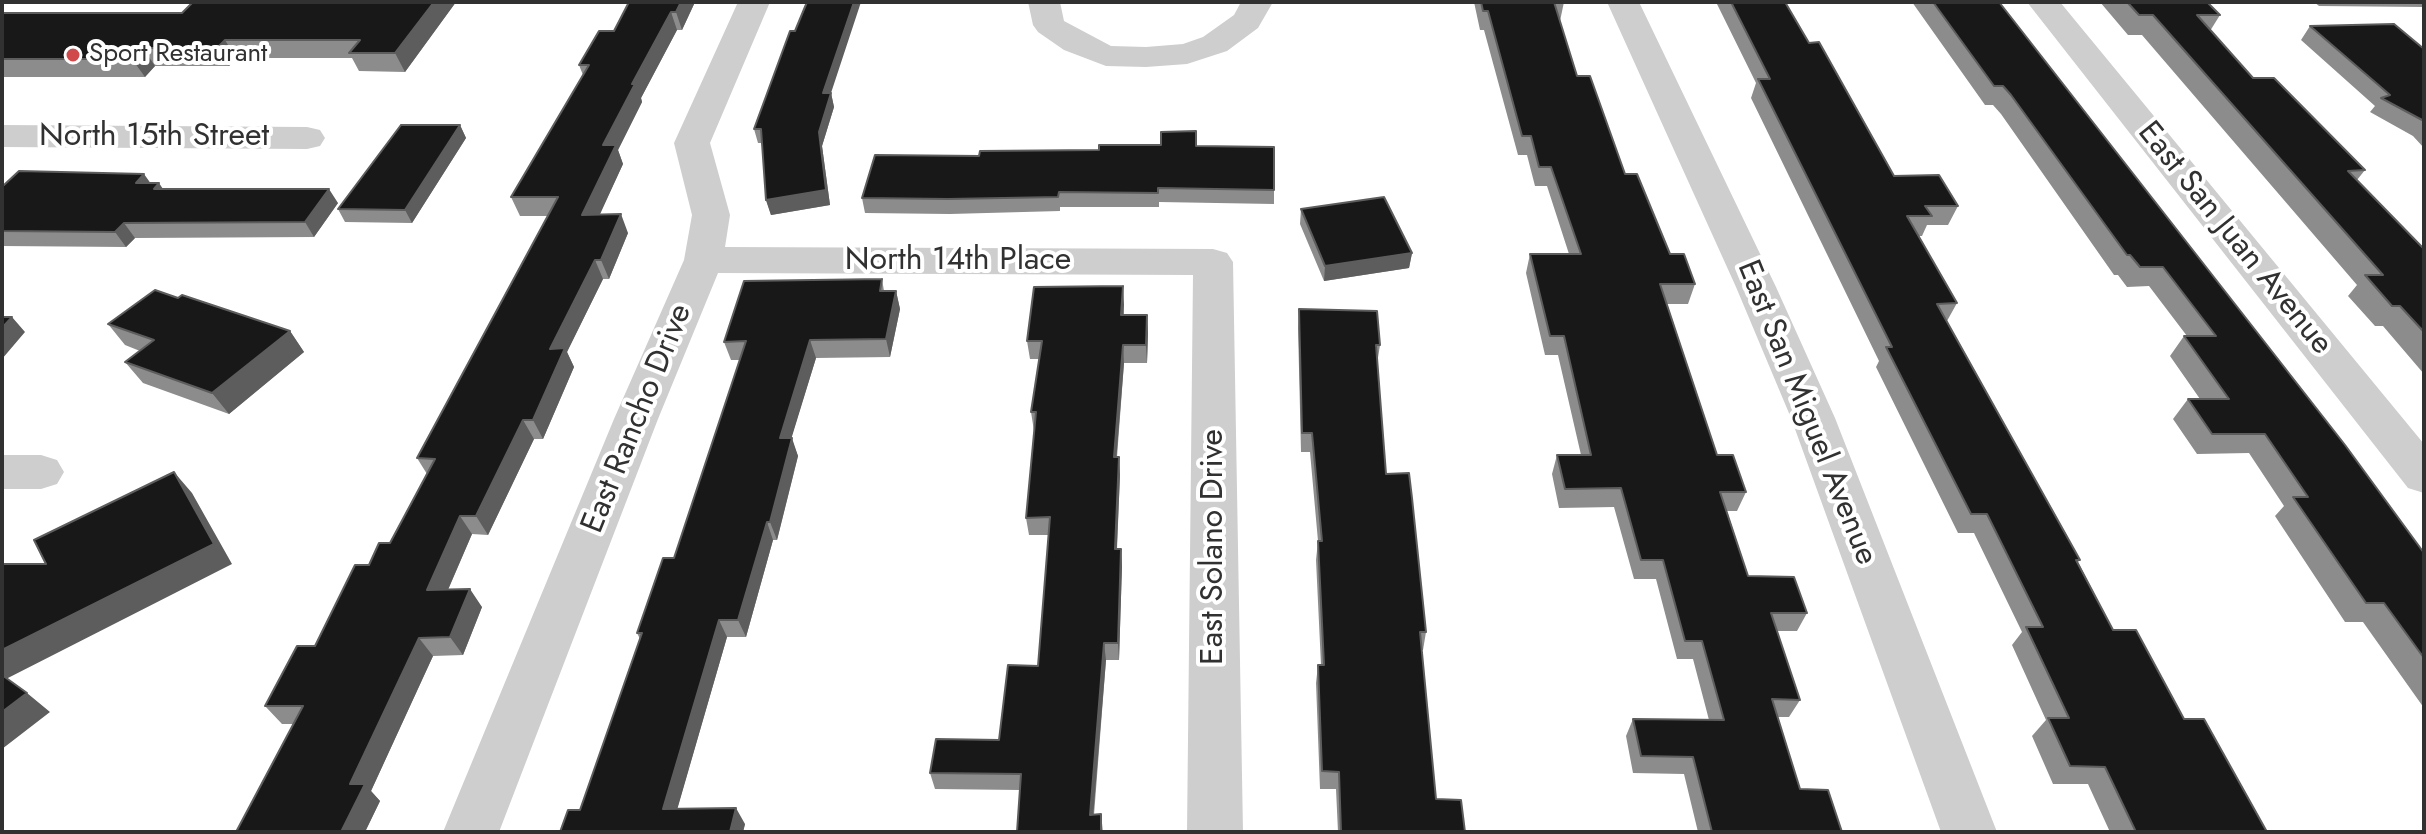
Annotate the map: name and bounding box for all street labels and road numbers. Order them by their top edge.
street label: East San Juan Avenue [2128,115,2340,363]
street label: North 15th Street [39,118,269,156]
street label: North 14th Place [845,242,1071,280]
street label: East San Miguel Avenue [1727,255,1885,571]
street label: East Rancho Drive [575,299,701,539]
street label: East Solano Drive [1195,429,1233,665]

